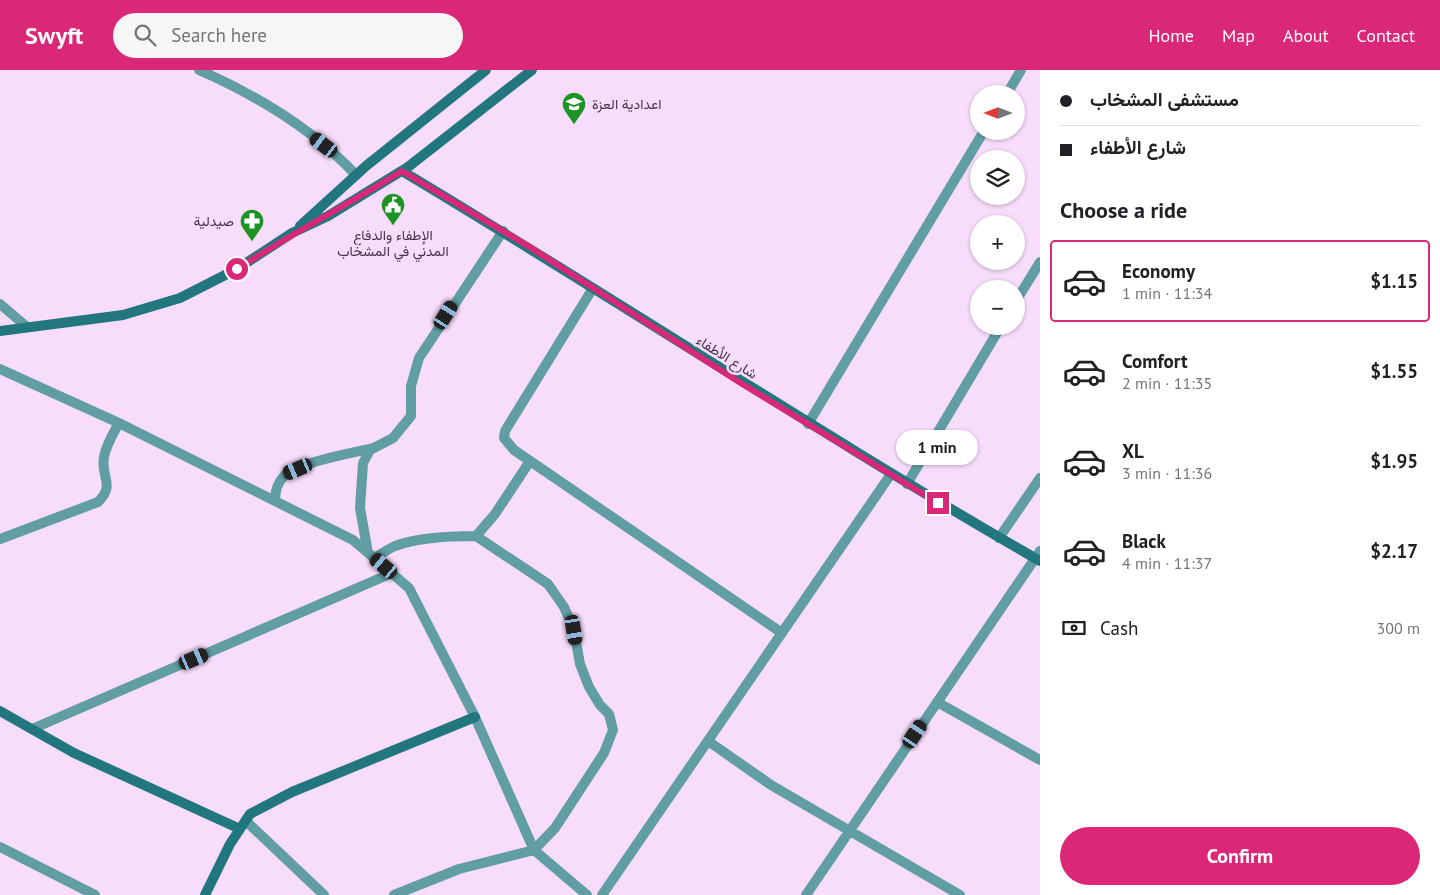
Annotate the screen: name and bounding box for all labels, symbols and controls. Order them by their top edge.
search box [113,13,463,58]
text: Swyft [25,20,83,51]
icon: search [131,21,159,49]
text: Search here [171,23,267,47]
text: Home [1148,24,1194,47]
text: Map [1222,24,1255,47]
text: About [1283,24,1329,47]
text: Contact [1357,24,1415,47]
north arrow [970,85,1025,140]
map controls [970,85,1025,335]
text: مستشفى المشخاب [1090,87,1239,111]
school or university icon: اعدادية العزة [561,91,587,125]
place label: اعدادية العزة [592,95,661,113]
car [307,130,340,160]
text: شارع الأطفاء [1090,135,1186,159]
button: layers [970,150,1025,205]
public building icon: الإطفاء والدفاع المدني في المشخاب [380,192,406,226]
text: Choose a ride [1060,196,1187,224]
pharmacy icon: صيدلية [239,208,265,242]
place label: صيدلية [193,212,234,230]
button: + [970,215,1025,270]
place label: الإطفاء والدفاع المدني في المشخاب [337,226,449,263]
route start [226,258,248,280]
icon: car [1062,259,1107,304]
text: Economy [1122,259,1195,283]
text: $1.15 [1370,269,1418,293]
button: − [970,280,1025,335]
text: 1 min · 11:34 [1122,283,1212,303]
car [431,298,460,332]
street label: شارع الأطفاء [692,331,761,384]
icon: car [1062,349,1107,394]
text: Comfort [1122,349,1188,373]
text: $1.55 [1370,359,1418,383]
text: 2 min · 11:35 [1122,373,1212,393]
callout: 1 min [897,430,979,466]
text: 1 min [917,437,957,457]
icon: car [1062,439,1107,484]
text: XL [1122,439,1144,463]
text: $1.95 [1370,449,1418,473]
car [281,456,314,482]
text: 3 min · 11:36 [1122,463,1212,483]
route end [927,492,949,514]
icon: car [1062,529,1107,574]
text: Black [1122,529,1166,553]
text: $2.17 [1370,539,1418,563]
car [367,551,400,581]
text: 4 min · 11:37 [1122,553,1212,573]
car [564,614,583,646]
icon: cash [1060,614,1088,642]
text: Cash [1100,616,1138,640]
text: 300 m [1377,618,1420,638]
car [177,646,210,672]
car [900,717,929,751]
button: Confirm [1060,827,1420,885]

